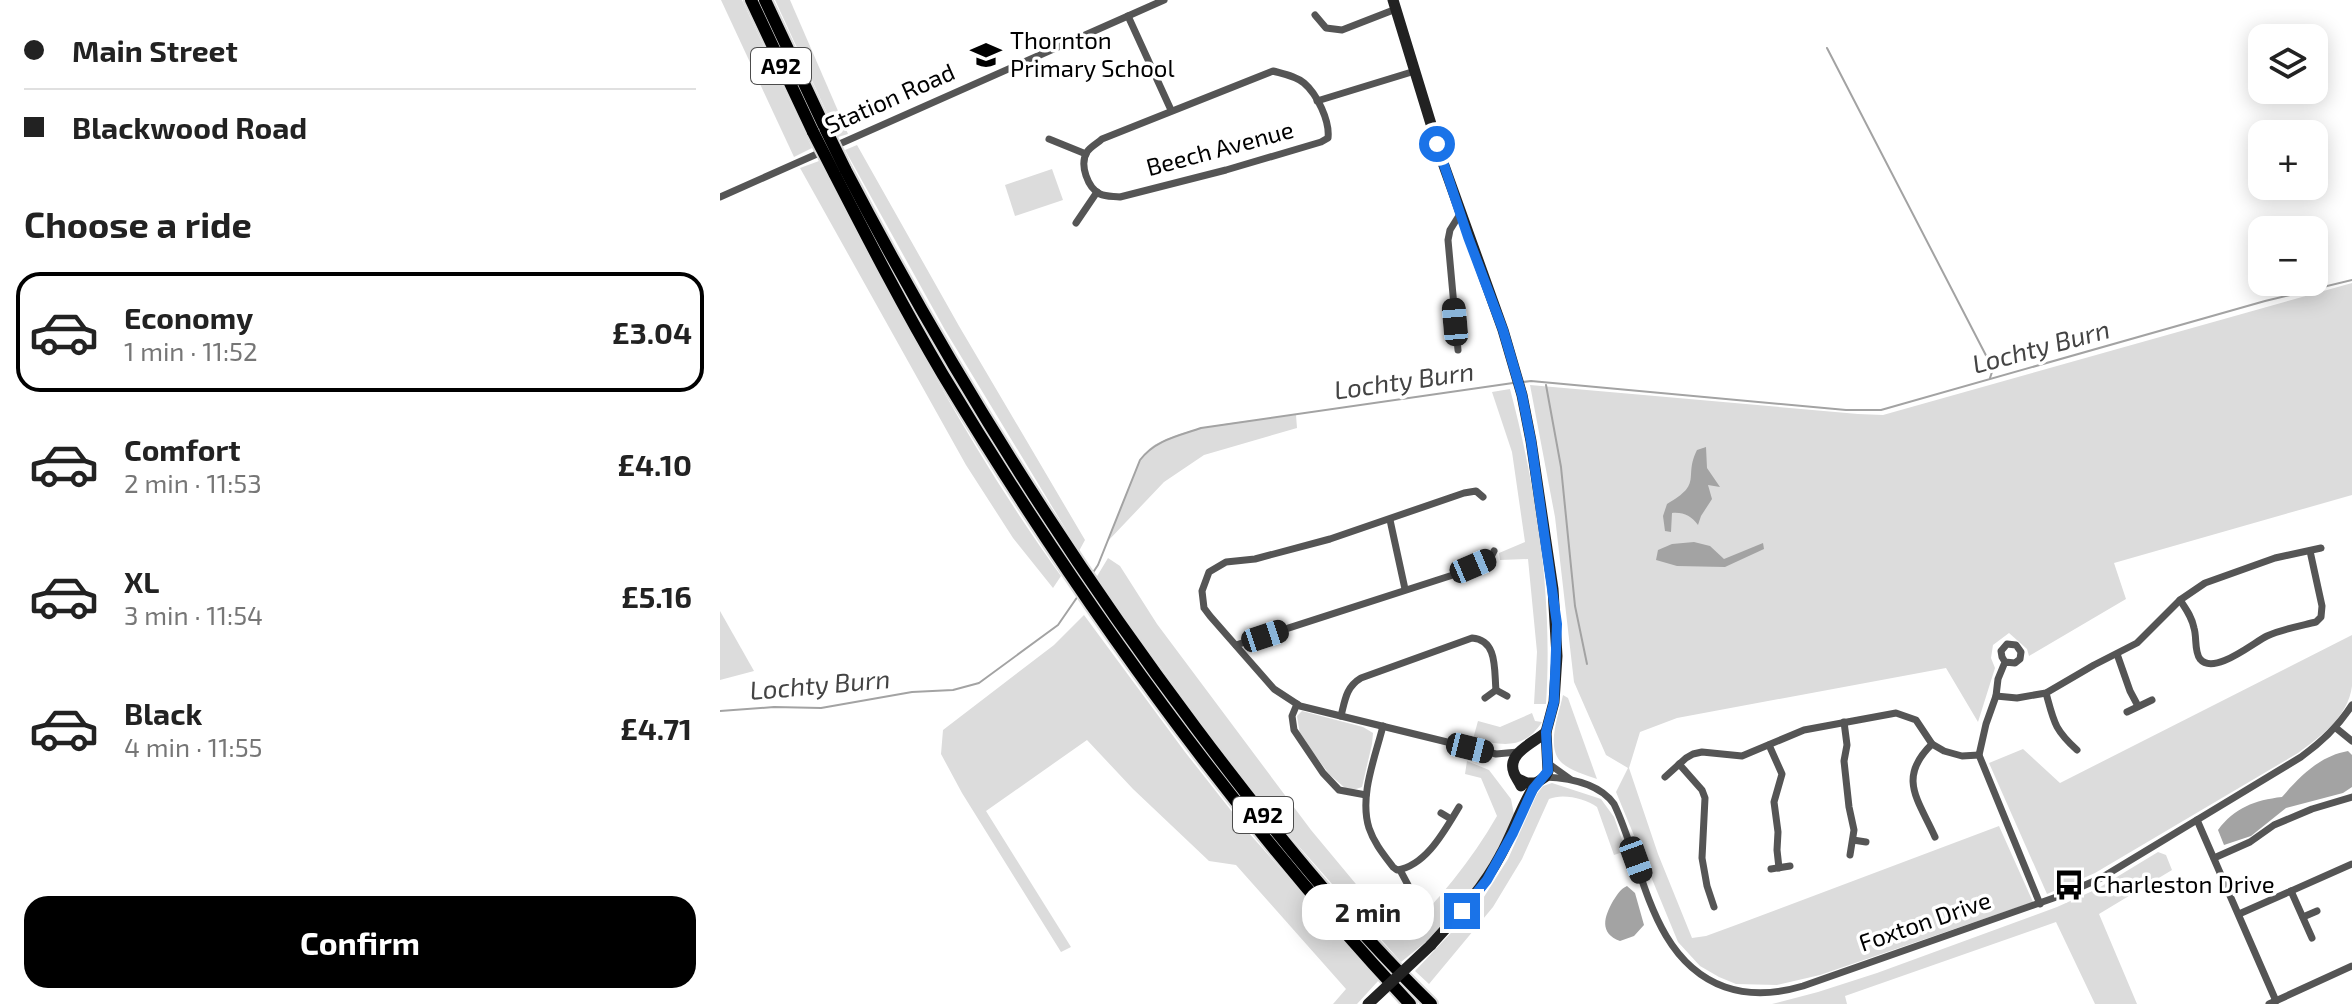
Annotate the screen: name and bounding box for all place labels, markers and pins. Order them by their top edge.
place label: Thornton Primary School [1010,25,1175,82]
school or university icon: Thornton Primary School [969,38,1003,72]
bus stop icon: Charleston Drive [2052,868,2086,902]
place label: Charleston Drive [2093,869,2275,898]

